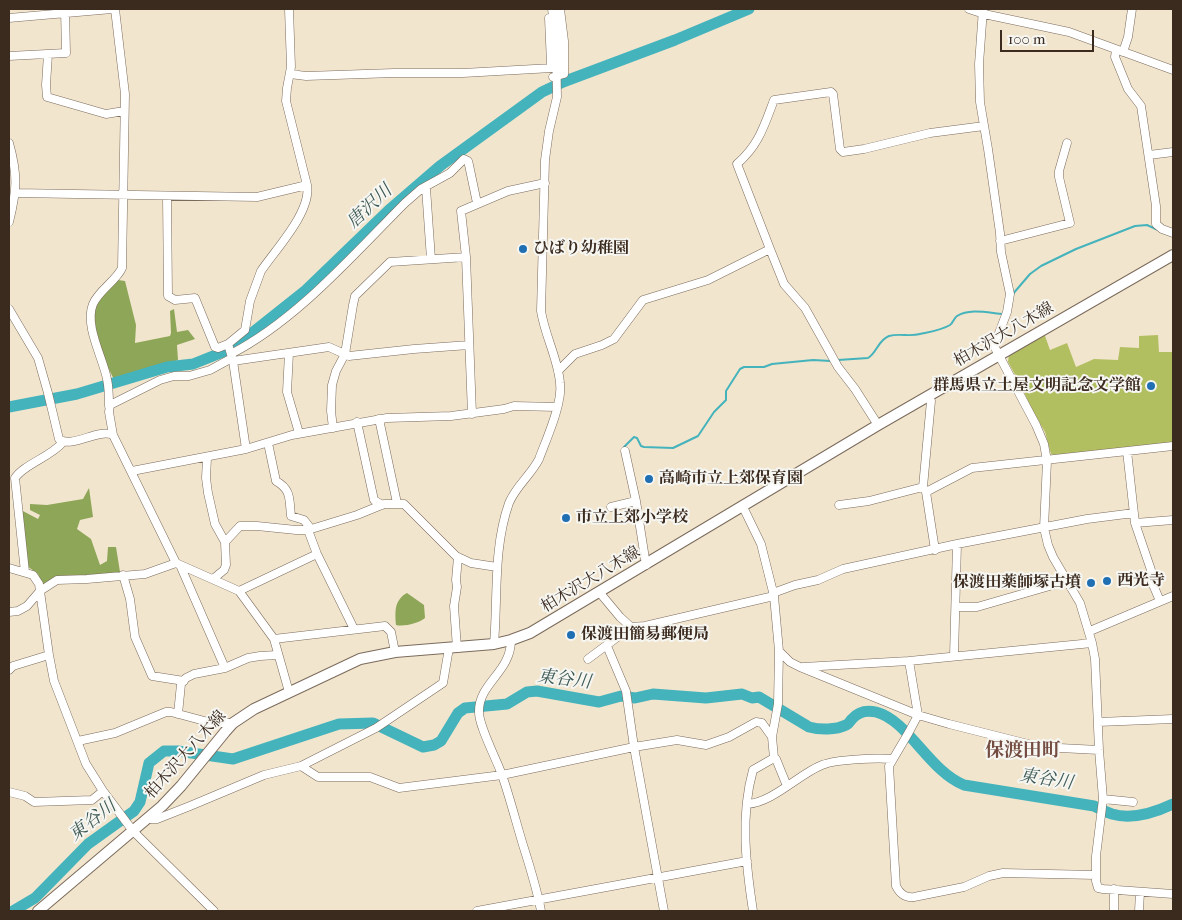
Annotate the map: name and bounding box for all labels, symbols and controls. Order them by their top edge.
scale bar [1002,20,1096,52]
text: 100 m [1008,30,1046,48]
water label: 唐沢川 [343,181,397,233]
place label: ひばり幼稚園 [533,239,629,259]
marker: ひばり幼稚園 [517,243,529,255]
street label: 柏木沢大八木線 [951,299,1057,371]
place label: 群馬県立土屋文明記念文学館 [933,376,1141,396]
marker: 群馬県立土屋文明記念文学館 [1145,380,1157,392]
place label: 高崎市立上郊保育園 [659,469,803,489]
marker: 高崎市立上郊保育園 [643,473,655,485]
place label: 市立上郊小学校 [576,508,688,528]
marker: 市立上郊小学校 [560,512,572,524]
street label: 柏木沢大八木線 [538,543,644,617]
place label: 西光寺 [1117,571,1165,591]
place label: 保渡田薬師塚古墳 [953,573,1081,593]
marker: 西光寺 [1101,575,1113,587]
marker: 保渡田薬師塚古墳 [1085,577,1097,589]
place label: 保渡田簡易郵便局 [581,625,709,645]
marker: 保渡田簡易郵便局 [565,629,577,641]
water label: 東谷川 [536,666,592,694]
street label: 柏木沢大八木線 [141,707,231,803]
district label: 保渡田町 [985,740,1061,762]
water label: 東谷川 [1018,765,1074,795]
water label: 東谷川 [65,796,121,846]

